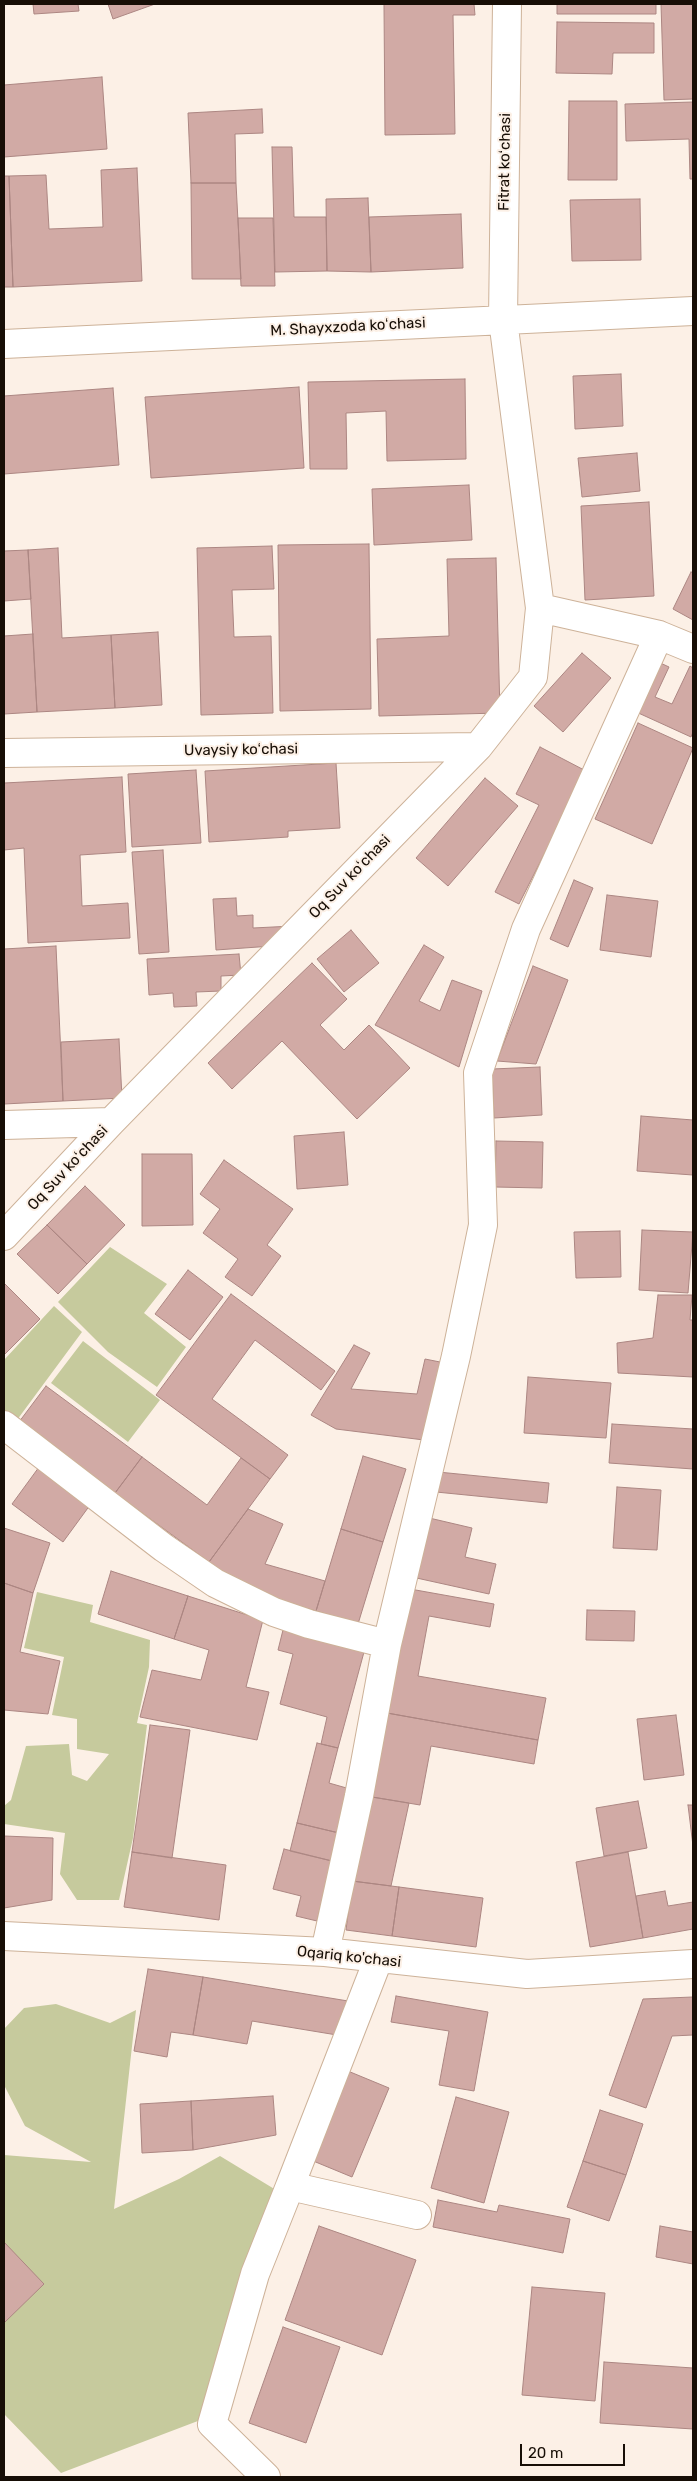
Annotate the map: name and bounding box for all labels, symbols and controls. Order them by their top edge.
street label: Fitrat koʻchasi [495,113,515,211]
street label: M. Shayxzoda koʻchasi [270,314,426,340]
street label: Uvaysiy koʻchasi [184,740,298,760]
street label: Oq Suv koʻchasi [306,831,394,923]
street label: Oq Suv koʻchasi [24,1122,112,1214]
street label: Oqariq ko'chasi [296,1943,402,1971]
scale bar [522,2434,627,2466]
text: 20 m [528,2444,563,2462]

